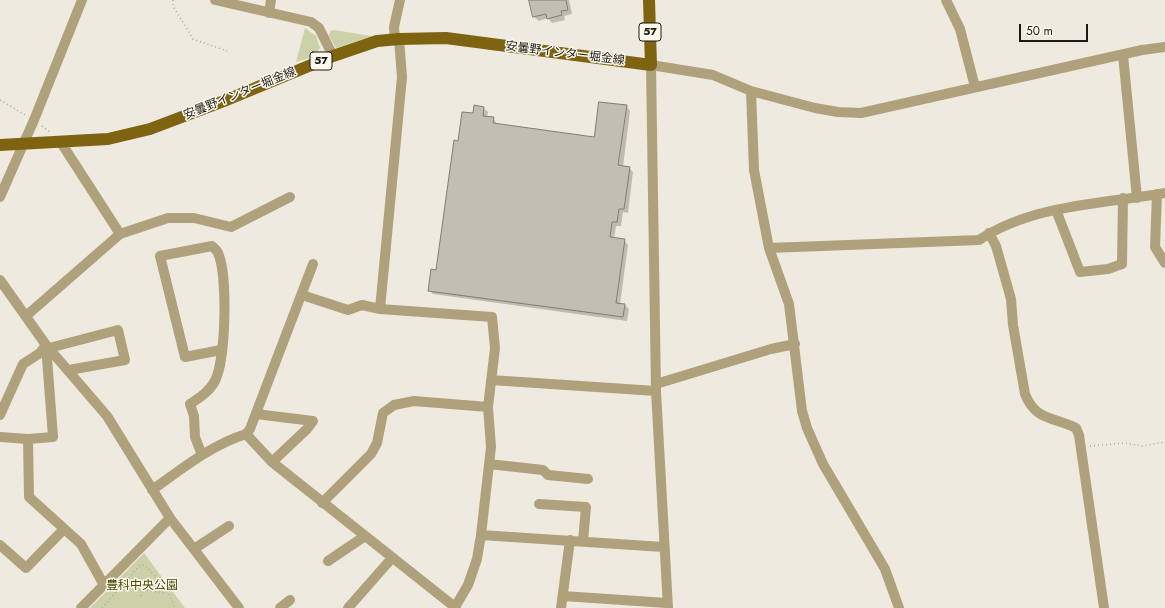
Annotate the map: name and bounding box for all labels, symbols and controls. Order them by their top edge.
scale bar [1021,16,1090,42]
text: 50 m [1026,22,1053,40]
road number: 57 [639,23,661,41]
street label: 安曇野インター堀金線 [505,40,625,68]
road number: 57 [310,52,332,70]
street label: 安曇野インター堀金線 [182,65,298,123]
park label: 豊科中央公園 [106,579,178,593]

